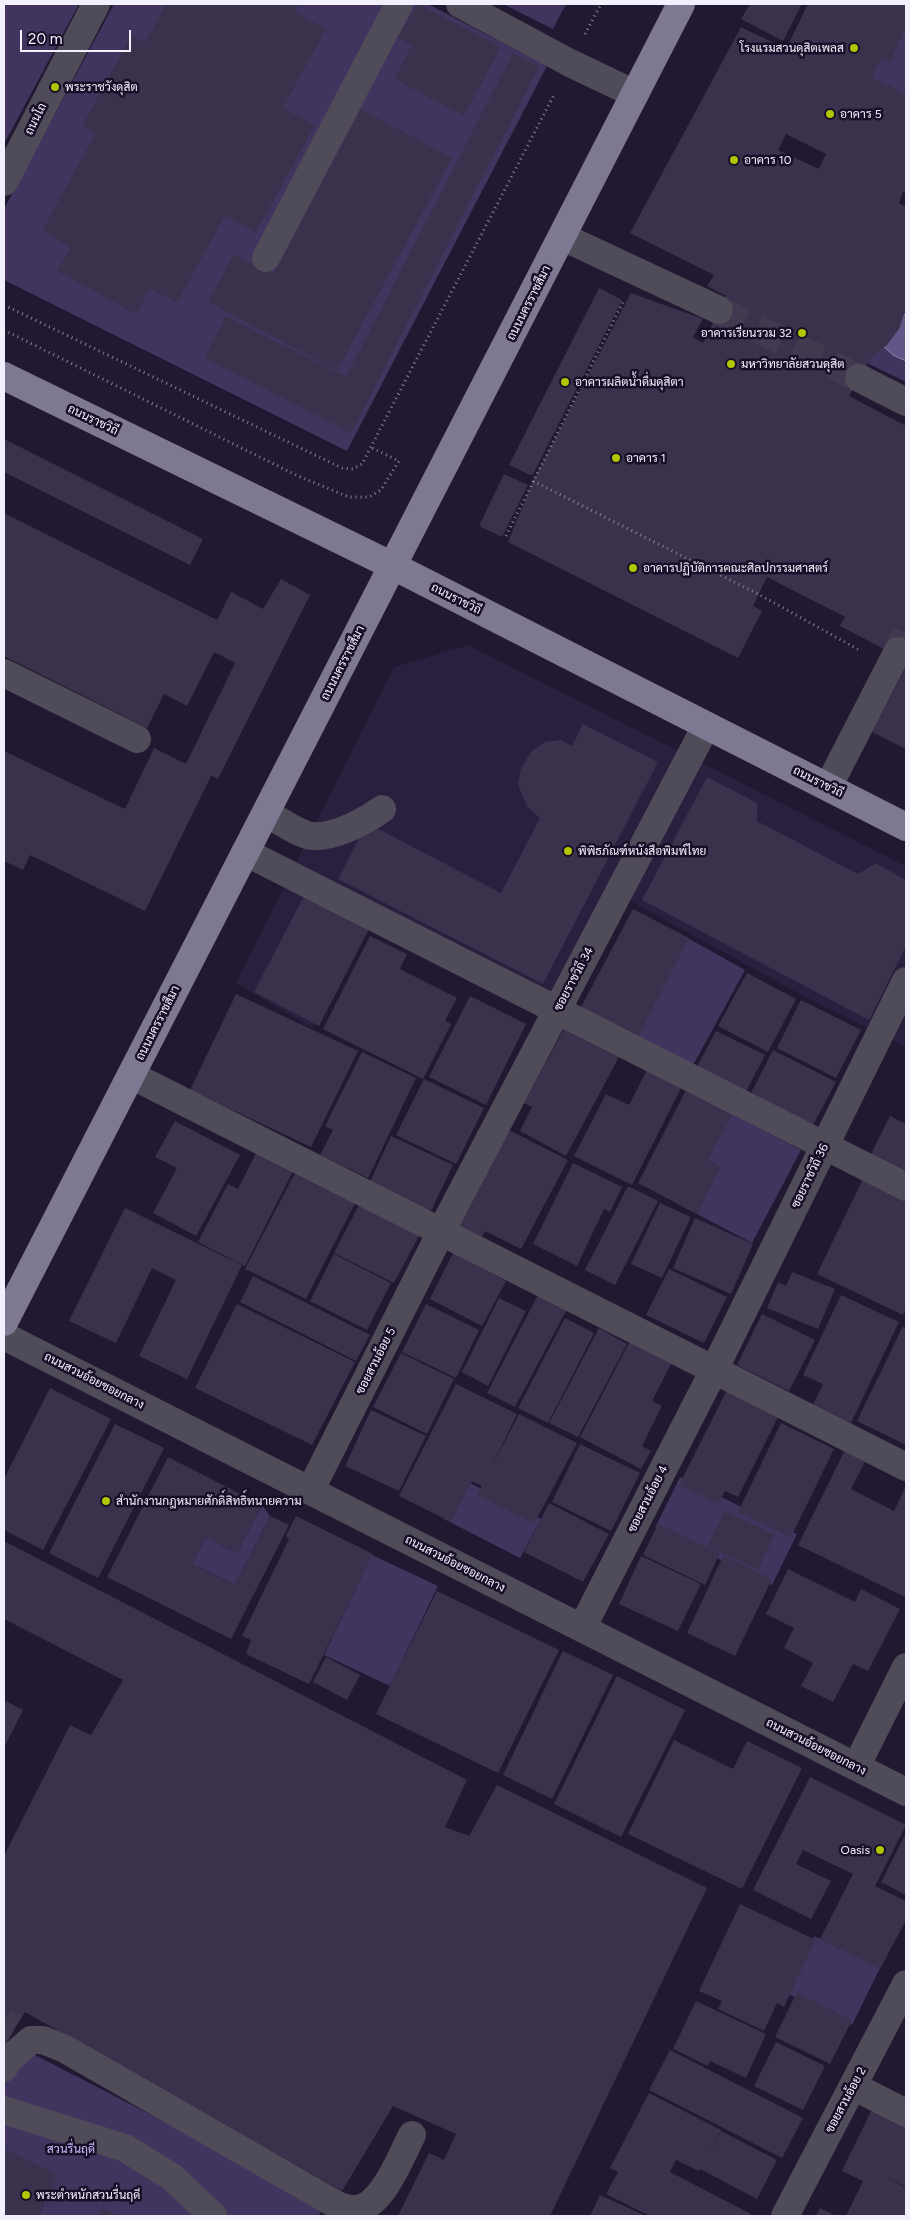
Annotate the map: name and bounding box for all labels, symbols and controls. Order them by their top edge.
scale bar [22,20,134,52]
text: 20 m [28,30,62,48]
place label: โรงแรมสวนดุสิตเพลส [740,41,844,55]
marker: โรงแรมสวนดุสิตเพลส [848,42,860,54]
place label: พระราชวังดุสิต [65,80,138,94]
marker: พระราชวังดุสิต [49,81,61,93]
street label: ถนนโถ [22,101,50,137]
place label: อาคาร 5 [840,107,882,121]
marker: อาคาร 5 [824,108,836,120]
place label: อาคาร 10 [744,153,791,167]
marker: อาคาร 10 [728,154,740,166]
street label: ถนนนครราชสีมา [504,263,554,343]
place label: อาคารเรียนรวม 32 [701,326,792,340]
marker: อาคารเรียนรวม 32 [796,327,808,339]
place label: มหาวิทยาลัยสวนดุสิต [741,357,844,371]
marker: มหาวิทยาลัยสวนดุสิต [725,358,737,370]
place label: อาคารผลิตน้ำดื่มดุสิตา [575,375,684,389]
marker: อาคารผลิตน้ำดื่มดุสิตา [559,376,571,388]
street label: ถนนราชวิถี [65,402,121,438]
place label: อาคาร 1 [626,451,666,465]
marker: อาคาร 1 [610,452,622,464]
place label: อาคารปฏิบัติการคณะศิลปกรรมศาสตร์ [643,561,828,575]
marker: อาคารปฏิบัติการคณะศิลปกรรมศาสตร์ [627,562,639,574]
street label: ถนนราชวิถี [429,580,483,618]
street label: ถนนนครราชสีมา [318,623,368,703]
street label: ถนนราชวิถี [791,763,845,801]
place label: พิพิธภัณฑ์หนังสือพิมพ์ไทย [578,844,706,858]
marker: พิพิธภัณฑ์หนังสือพิมพ์ไทย [562,845,574,857]
street label: ซอยราชวิถี 34 [551,945,597,1013]
street label: ถนนนครราชสีมา [133,983,183,1063]
street label: ซอยราชวิถี 36 [788,1142,832,1210]
street label: ซอยสวนอ้อย 5 [353,1325,399,1397]
street label: ถนนสวนอ้อยซอยกลาง [42,1350,146,1412]
street label: ซอยสวนอ้อย 4 [625,1463,671,1535]
place label: สำนักงานกฎหมายศักดิ์สิทธิ์ทนายความ [116,1494,302,1508]
marker: สำนักงานกฎหมายศักดิ์สิทธิ์ทนายความ [100,1495,112,1507]
street label: ถนนสวนอ้อยซอยกลาง [403,1533,507,1595]
street label: ถนนสวนอ้อยซอยกลาง [764,1716,868,1778]
place label: Oasis [841,1843,870,1857]
marker: Oasis [874,1844,886,1856]
street label: ซอยสวนอ้อย 2 [823,2065,869,2135]
park label: สวนรื่นฤดี [47,2142,95,2156]
place label: พระตำหนักสวนรื่นฤดี [36,2188,140,2202]
marker: พระตำหนักสวนรื่นฤดี [20,2189,32,2201]

